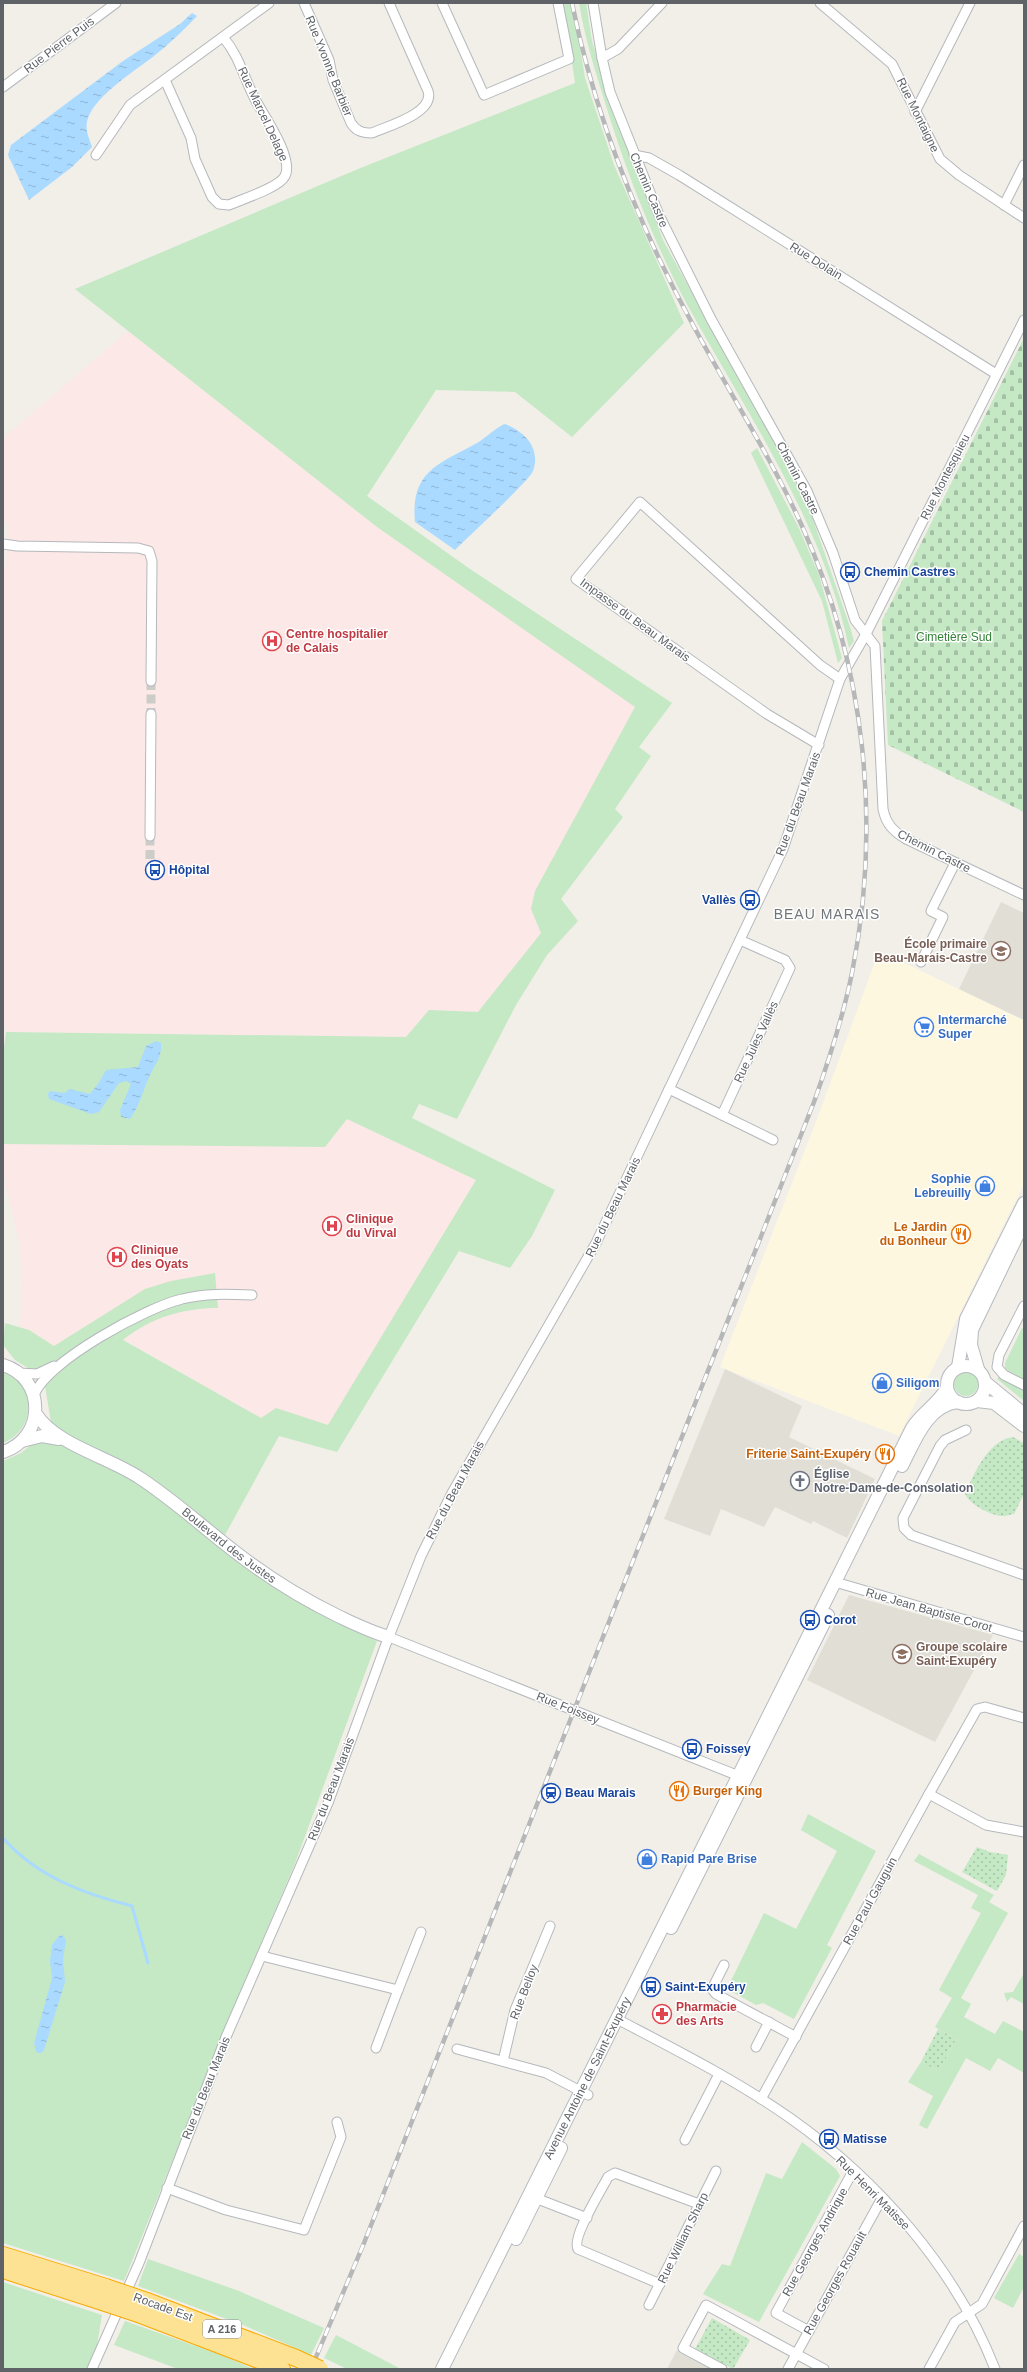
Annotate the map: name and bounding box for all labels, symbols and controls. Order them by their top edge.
street label: Rue Pierre Puis [21,14,97,76]
street label: Rue Yvonne Barbier [302,14,356,118]
street label: Rue Marcel Delage [235,64,291,164]
street label: Rue Montaigne [894,75,942,155]
street label: Chemin Castre [627,150,671,230]
street label: Rue Dolain [787,239,845,283]
street label: Rue Montesquieu [917,432,973,522]
street label: Chemin Castre [774,439,823,517]
bus stop icon: Chemin Castres [839,561,861,583]
place label: Chemin Castres [864,565,956,579]
street label: Impasse du Beau Marais [577,575,693,665]
place label: Centre hospitalier de Calais [286,627,388,655]
hospital icon: Centre hospitalier de Calais [261,630,283,652]
park label: Cimetière Sud [916,630,992,644]
street label: Rue du Beau Marais [773,750,823,858]
street label: Chemin Castre [895,827,973,876]
bus stop icon: Hôpital [144,859,166,881]
place label: Hôpital [169,863,210,877]
bus stop icon: Vallès [739,889,761,911]
place label: Vallès [702,893,736,907]
district label: BEAU MARAIS [774,906,880,922]
place label: École primaire Beau-Marais-Castre [874,936,987,965]
school or university icon: École primaire Beau-Marais-Castre [990,940,1012,962]
street label: Rue Jules Vallès [731,999,781,1085]
place label: Intermarché Super [938,1013,1007,1041]
supermarket icon: Intermarché Super [913,1016,935,1038]
street label: Rue du Beau Marais [583,1155,643,1259]
place label: Sophie Lebreuilly [914,1172,971,1200]
shop icon: Sophie Lebreuilly [974,1175,996,1197]
place label: Clinique du Virval [346,1212,396,1240]
hospital icon: Clinique du Virval [321,1215,343,1237]
place label: Le Jardin du Bonheur [880,1220,947,1248]
restaurant icon: Le Jardin du Bonheur [950,1223,972,1245]
place label: Clinique des Oyats [131,1243,189,1271]
hospital icon: Clinique des Oyats [106,1246,128,1268]
shop icon: Siligom [871,1372,893,1394]
place label: Siligom [896,1376,939,1390]
street label: Rue du Beau Marais [423,1438,487,1542]
restaurant icon: Friterie Saint-Exupéry [874,1443,896,1465]
place label: Friterie Saint-Exupéry [746,1447,871,1461]
place label: Église Notre-Dame-de-Consolation [814,1466,973,1495]
church icon: Église Notre-Dame-de-Consolation [789,1470,811,1492]
street label: Boulevard des Justes [179,1505,279,1586]
street label: Rue Jean Baptiste Corot [864,1585,994,1635]
bus stop icon: Corot [799,1609,821,1631]
place label: Corot [824,1613,856,1627]
place label: Groupe scolaire Saint-Exupéry [916,1640,1008,1668]
school or university icon: Groupe scolaire Saint-Exupéry [891,1643,913,1665]
street label: Rue Foissey [534,1689,602,1727]
street label: Rue du Beau Marais [305,1735,357,1843]
bus stop icon: Foissey [681,1738,703,1760]
place label: Foissey [706,1742,751,1756]
restaurant icon: Burger King [668,1780,690,1802]
station icon: Beau Marais [540,1782,562,1804]
place label: Burger King [693,1784,762,1798]
place label: Beau Marais [565,1786,636,1800]
shop icon: Rapid Pare Brise [636,1848,658,1870]
place label: Rapid Pare Brise [661,1852,757,1866]
street label: Rue Paul Gauguin [840,1855,900,1947]
street label: Rue Belloy [507,1962,541,2022]
bus stop icon: Saint-Exupéry [640,1976,662,1998]
place label: Saint-Exupéry [665,1980,746,1994]
street label: Avenue Antoine de Saint-Exupéry [541,1995,634,2162]
place label: Pharmacie des Arts [676,2000,737,2028]
pharmacy icon: Pharmacie des Arts [651,2003,673,2025]
street label: Rue du Beau Marais [179,2035,233,2141]
bus stop icon: Matisse [818,2128,840,2150]
place label: Matisse [843,2132,887,2146]
street label: Rue Henri Matisse [833,2153,913,2233]
street label: Rue Georges Andrique [779,2185,851,2299]
street label: Rue William Sharp [655,2190,711,2286]
street label: Rue Georges Rouault [801,2228,870,2337]
street label: Rocade Est [131,2290,195,2324]
road number: A 216 [203,2320,241,2338]

